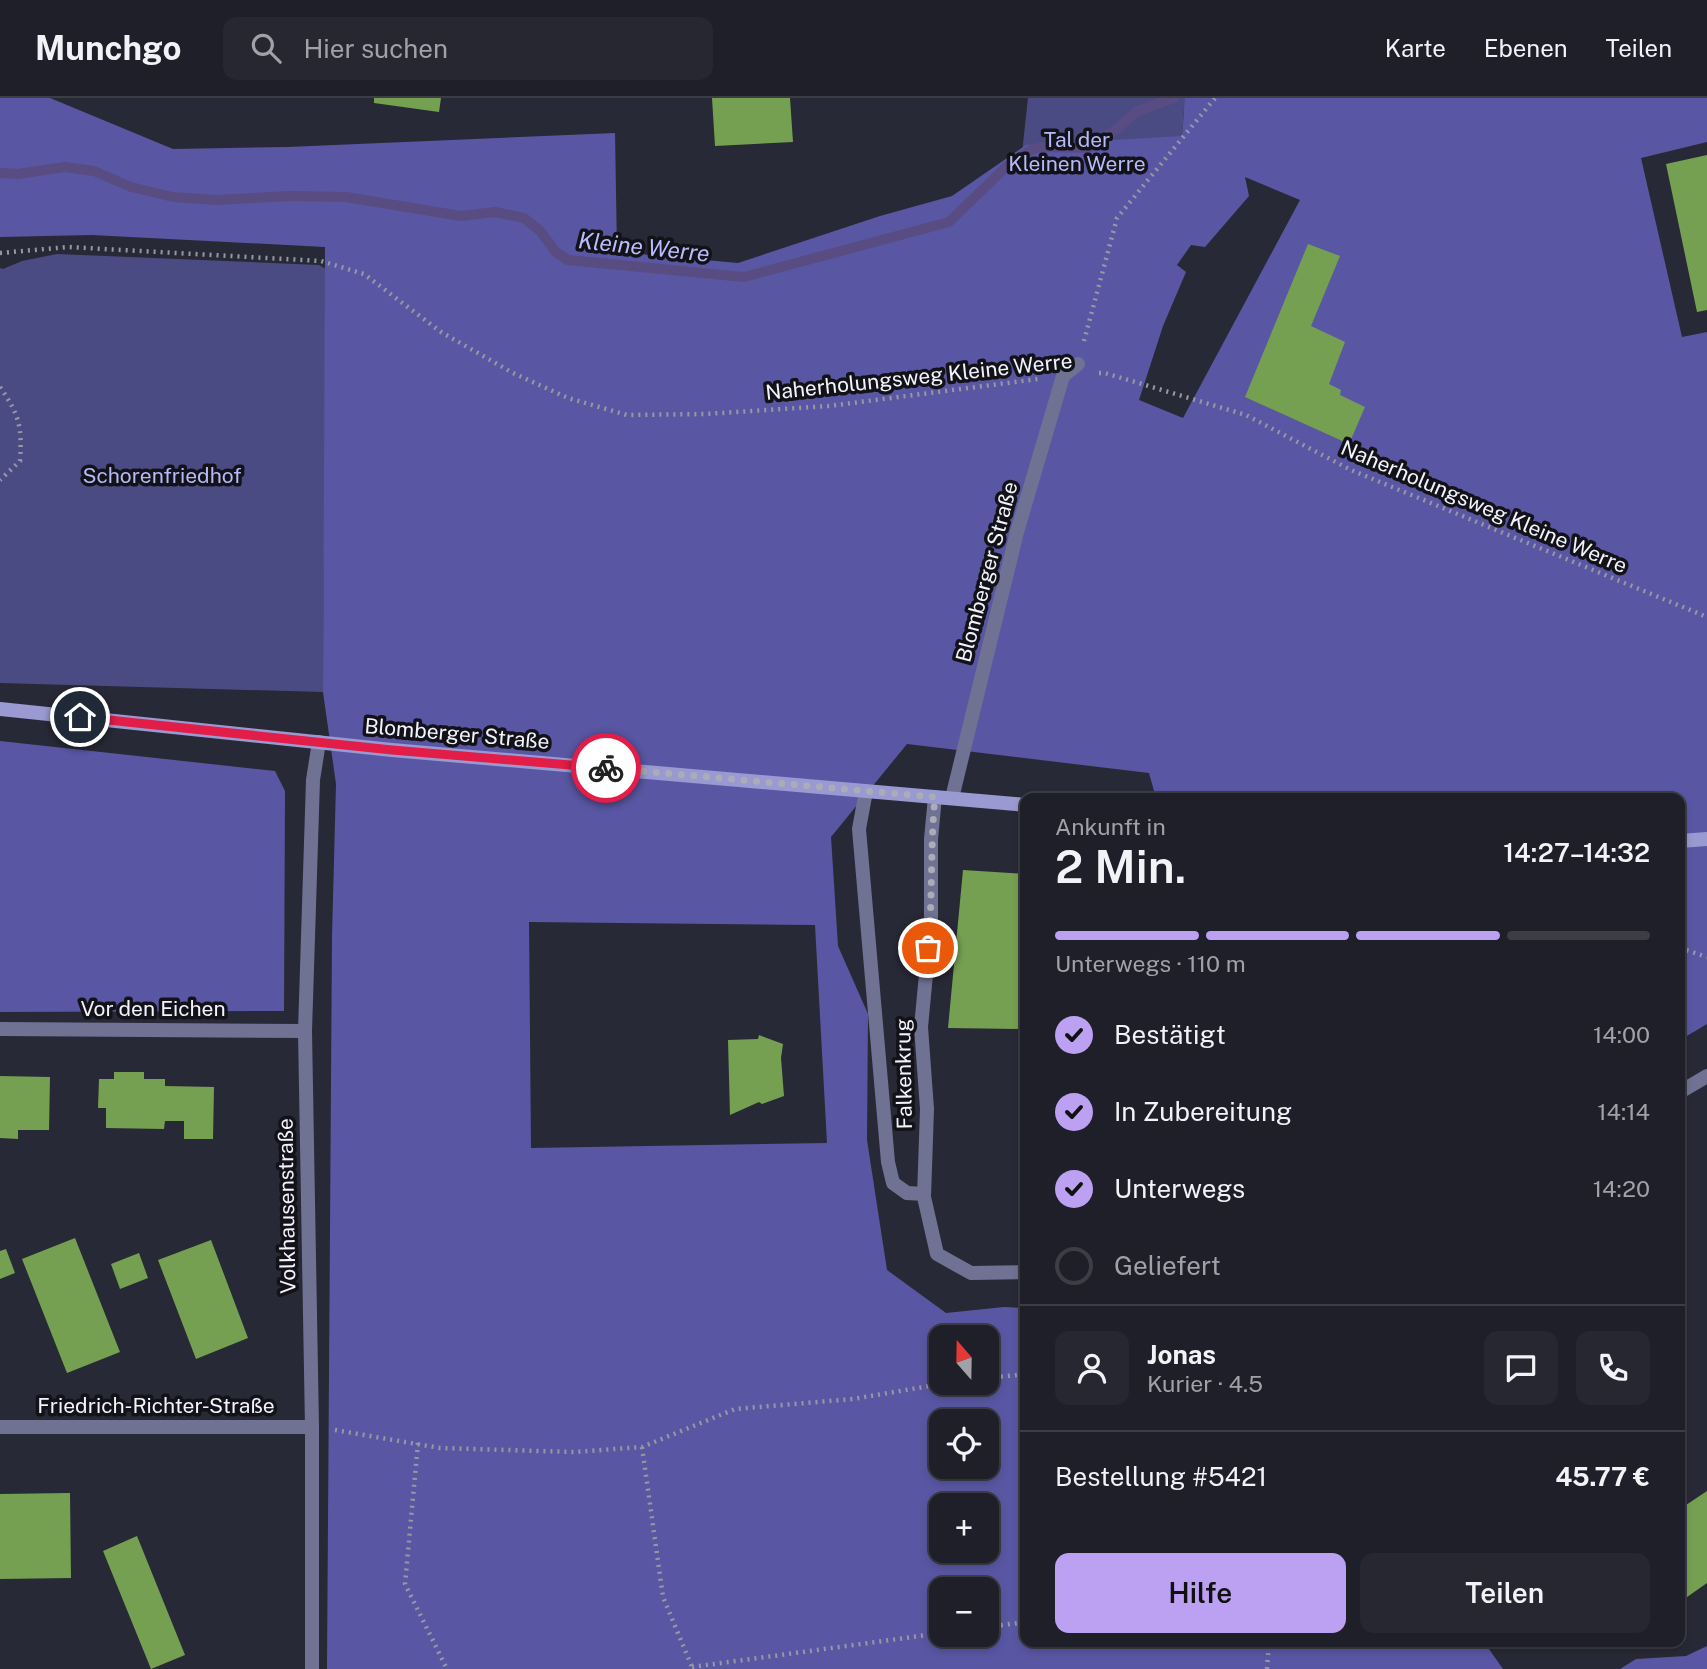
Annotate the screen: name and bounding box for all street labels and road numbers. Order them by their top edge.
street label: Naherholungsweg Kleine Werre [764,348,1074,405]
street label: Naherholungsweg Kleine Werre [1337,435,1631,578]
street label: Blomberger Straße [950,479,1023,665]
street label: Blomberger Straße [363,713,551,754]
street label: Vor den Eichen [80,996,226,1021]
street label: Falkenkrug [890,1018,917,1130]
street label: Volkhausenstraße [272,1118,301,1294]
street label: Friedrich-Richter-Straße [37,1393,275,1418]

